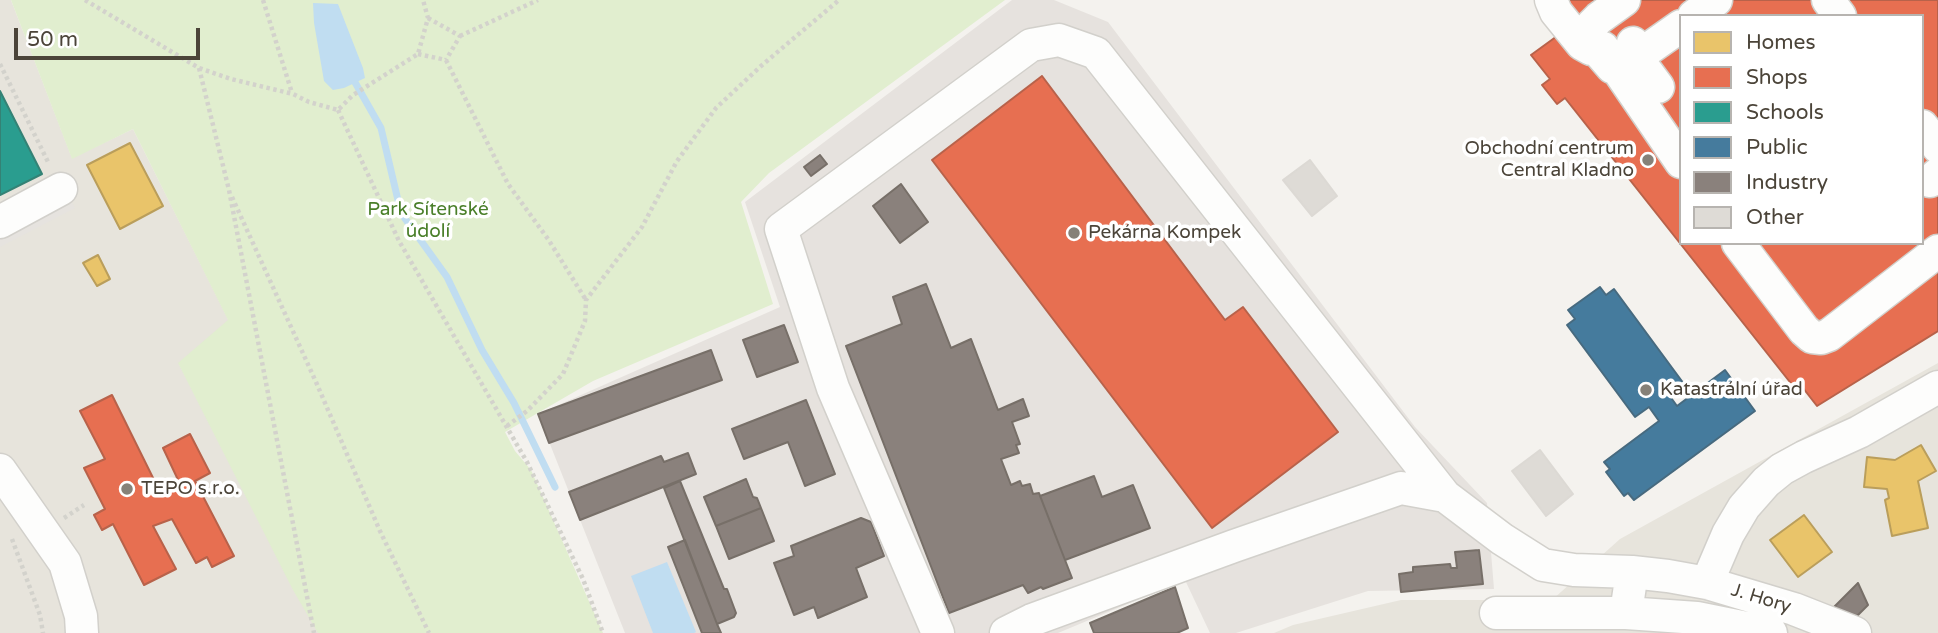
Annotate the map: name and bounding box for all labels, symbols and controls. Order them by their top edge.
scale bar [18,14,203,58]
legend [1679,14,1924,245]
text: 50 m [27,27,78,52]
text: Homes [1746,30,1816,55]
text: Shops [1746,65,1808,90]
text: Schools [1746,100,1824,125]
text: Public [1746,135,1808,160]
place label: Obchodní centrum Central Kladno [1465,138,1634,182]
marker: Obchodní centrum Central Kladno [1640,152,1656,168]
text: Industry [1746,170,1828,195]
park label: Park Sítenské údolí [367,199,489,243]
text: Other [1746,205,1804,230]
place label: Pekárna Kompek [1088,222,1241,244]
marker: Pekárna Kompek [1066,225,1082,241]
place label: Katastrální úřad [1660,379,1803,401]
marker: Katastrální úřad [1638,382,1654,398]
place label: TEPO s.r.o. [141,478,240,500]
marker: TEPO s.r.o. [119,481,135,497]
street label: J. Hory [1728,579,1794,619]

